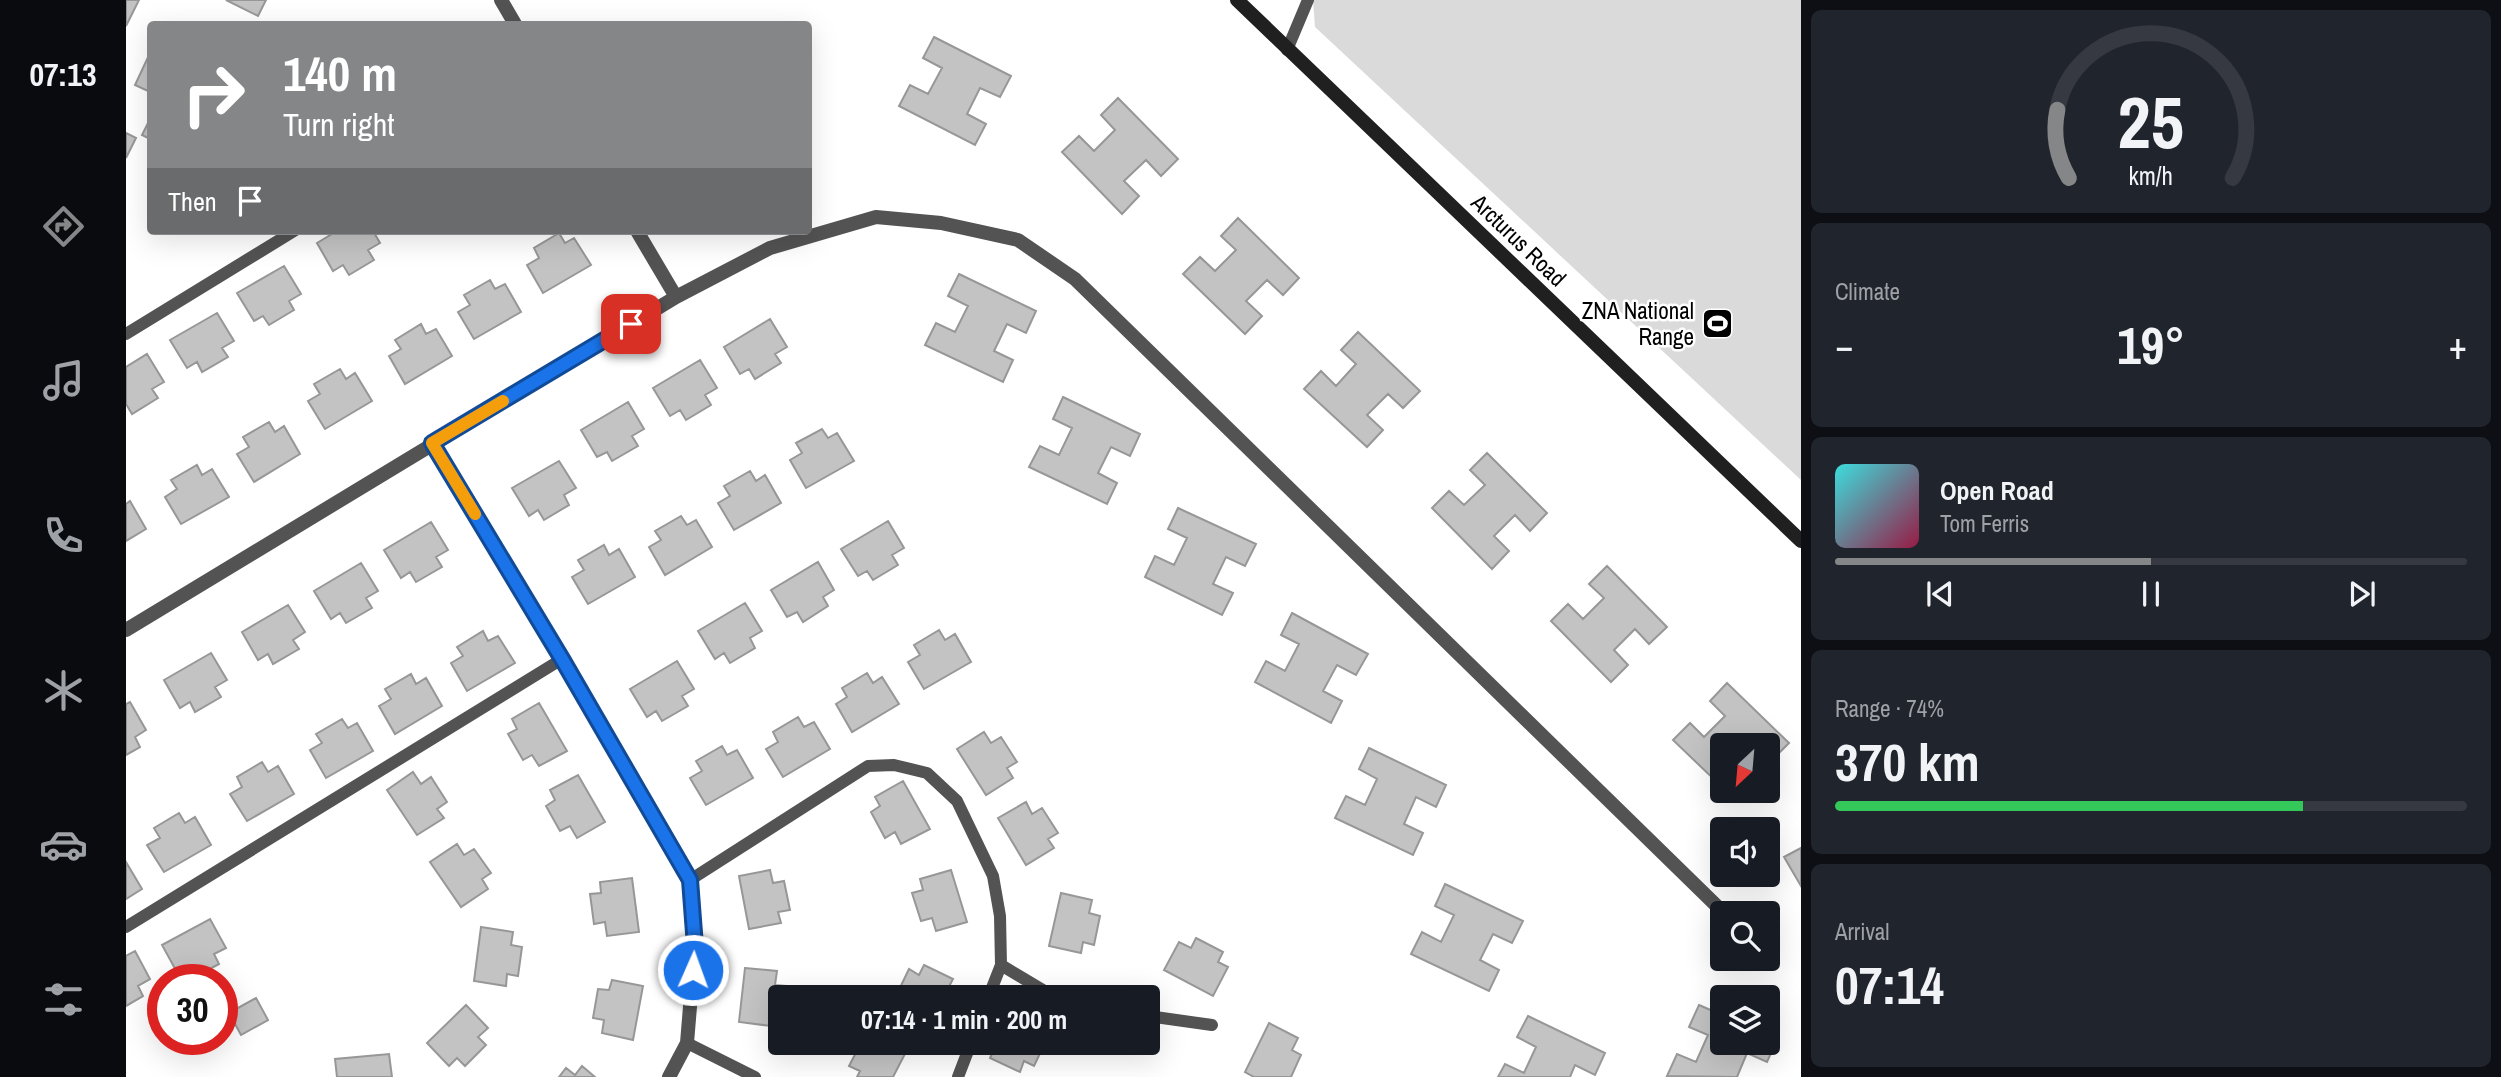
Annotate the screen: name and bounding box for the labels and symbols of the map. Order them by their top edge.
street label: Arcturus Road [1464,186,1573,293]
pin [601,294,661,354]
place label: ZNA National Range [1582,295,1694,352]
sports icon: ZNA National Range [1700,306,1734,340]
north arrow [1710,733,1780,803]
position arrow [656,933,730,1007]
speed limit sign: 30 [147,964,238,1055]

